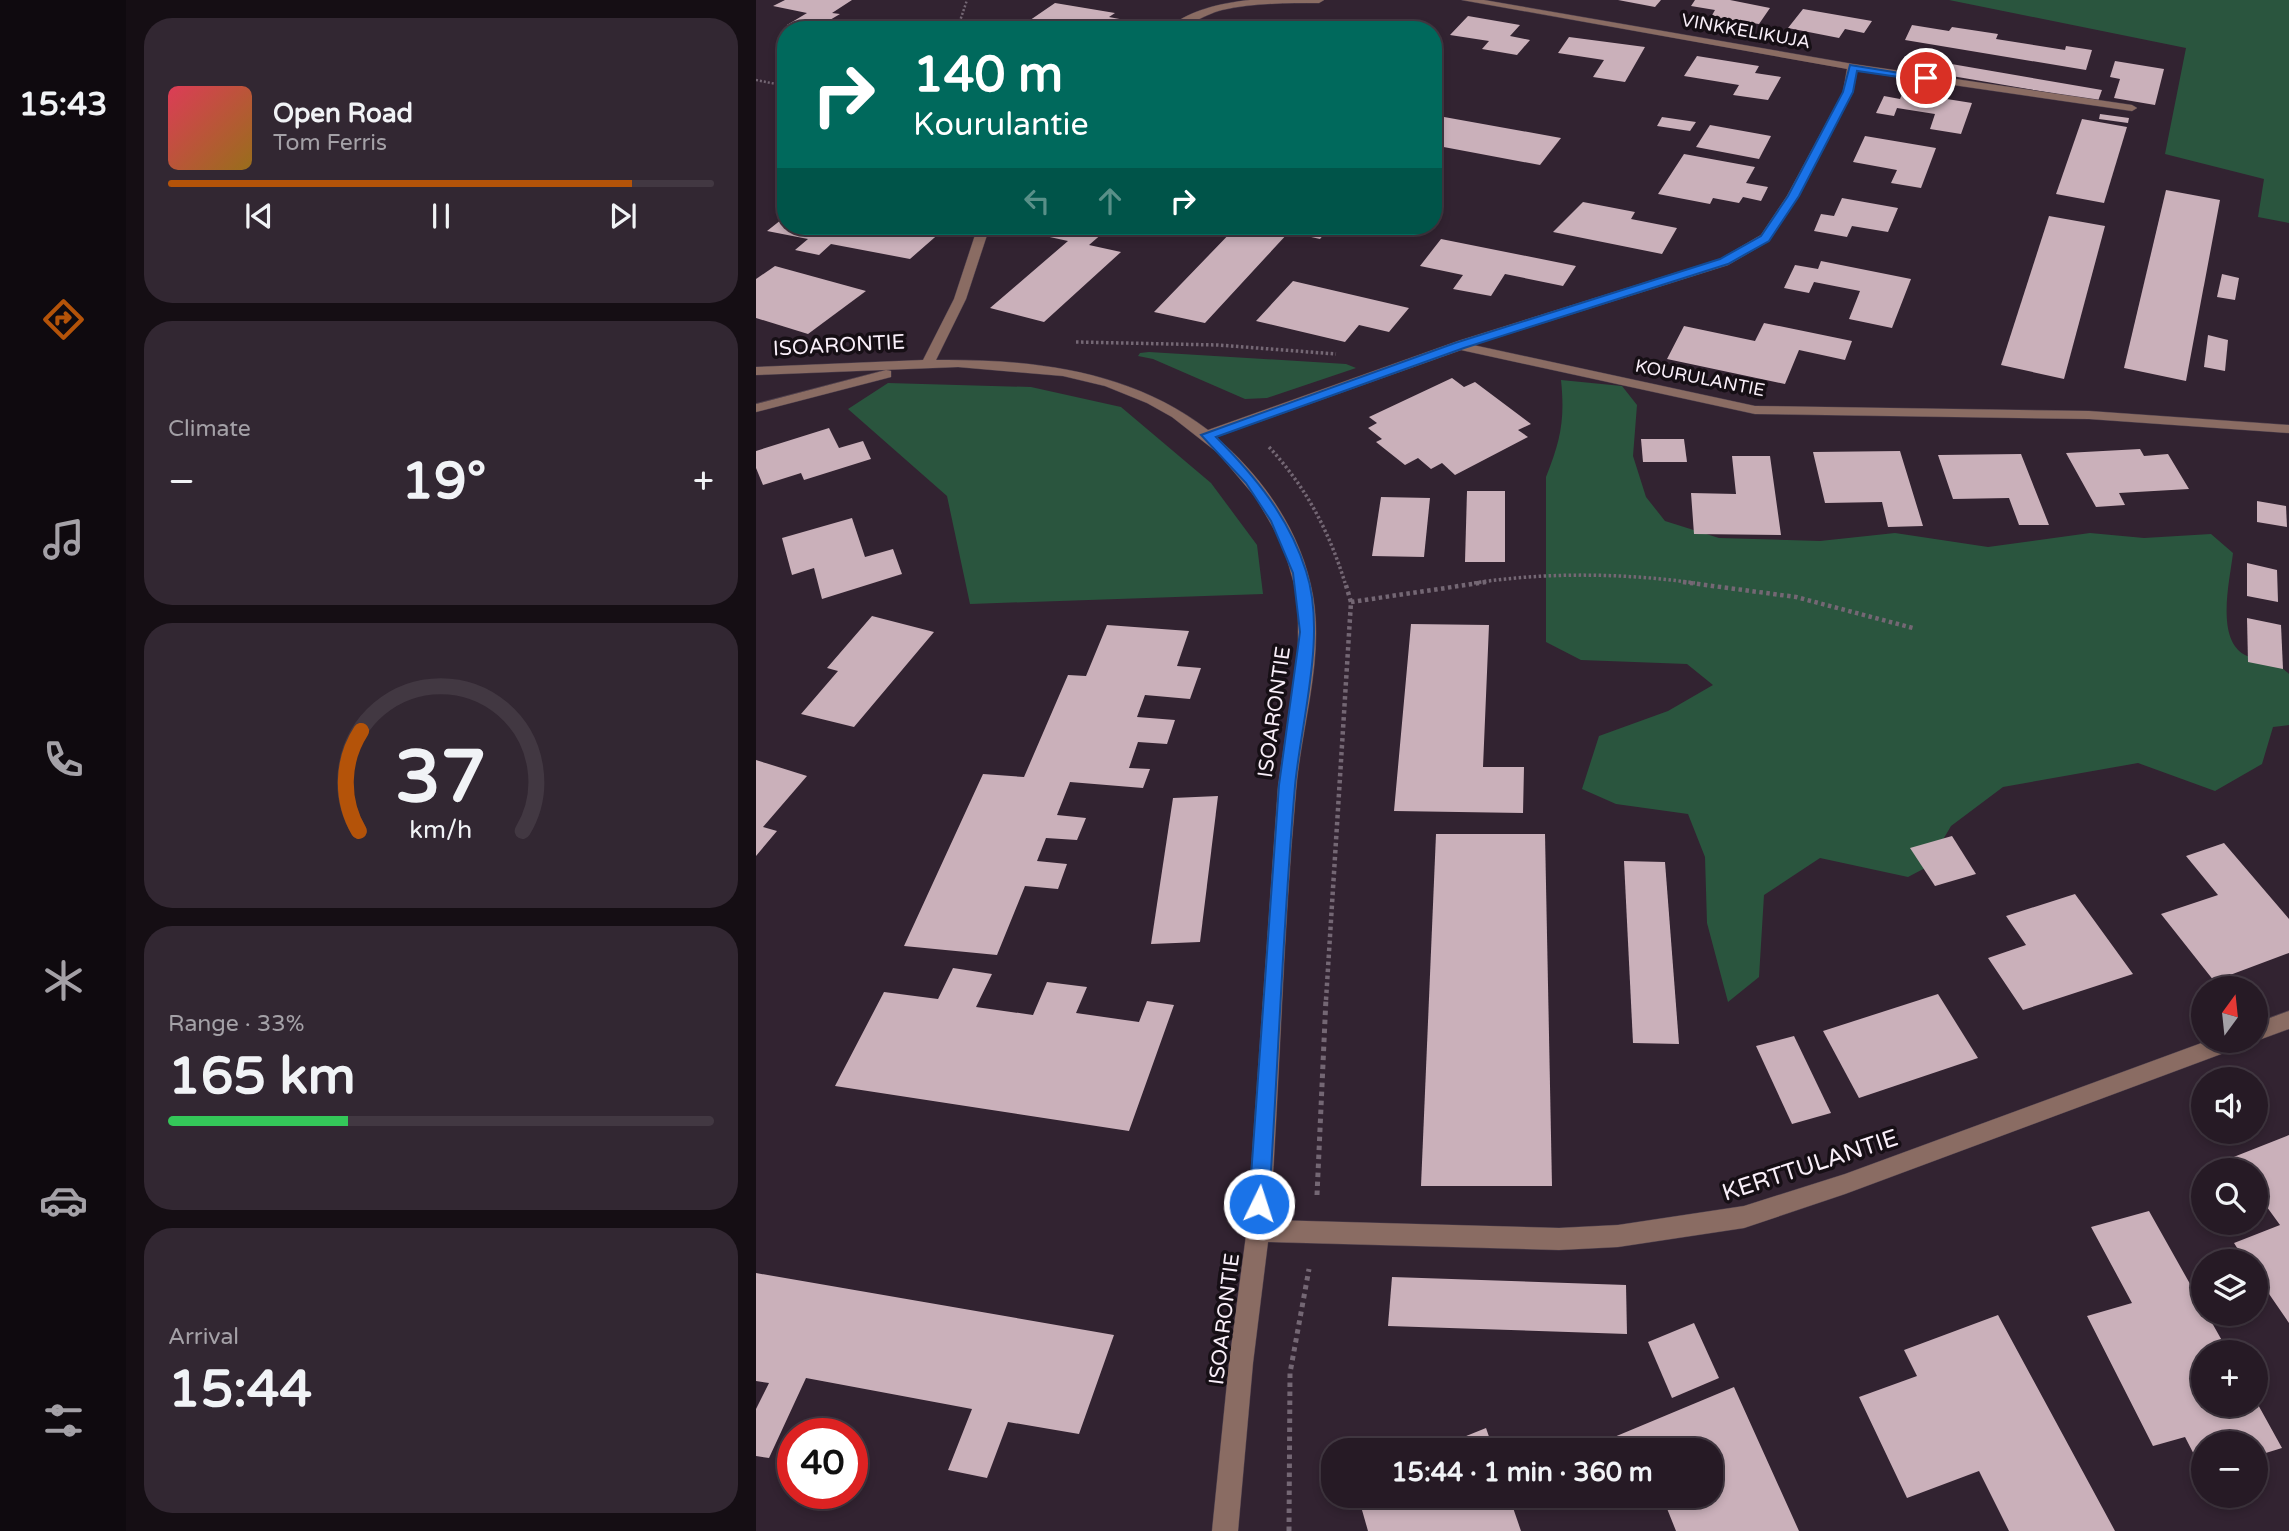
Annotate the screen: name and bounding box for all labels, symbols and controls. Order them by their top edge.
street label: VINKKELIKUJA [1680,9,1812,53]
text: 140 m [913,46,1063,105]
pin [1896,48,1956,108]
icon: right [798,49,889,140]
icon: arrive [1907,59,1945,97]
text: 15:43 [19,86,107,124]
text: Open Road [273,98,413,129]
text: Kourulantie [913,106,1089,144]
text: Tom Ferris [273,129,387,157]
icon: left [1018,182,1056,220]
icon: ahead [1091,182,1129,220]
icon: right [1164,182,1202,220]
icon: previous [240,197,278,235]
icon: pause [422,197,460,235]
icon: next [604,197,642,235]
icon: directions [39,295,88,344]
street label: ISOARONTIE [772,330,906,361]
street label: KOURULANTIE [1633,355,1767,401]
text: Climate [168,415,251,443]
text: 19° [401,450,486,513]
text: − [168,459,195,505]
text: + [693,459,714,505]
icon: music [39,515,88,564]
street label: ISOARONTIE [1253,645,1296,779]
icon: phone [39,735,88,784]
text: 37 [395,735,487,823]
text: km/h [410,815,472,845]
icon: climate [39,956,88,1005]
north arrow [2191,976,2268,1054]
map controls [2191,976,2268,1508]
text: Range · 33% [168,1010,304,1038]
text: 165 km [168,1045,356,1108]
button: sound [2191,1067,2268,1144]
street label: KERTTULANTIE [1719,1123,1902,1208]
button: search [2191,1158,2268,1235]
position arrow [1222,1167,1296,1241]
icon: car [39,1176,88,1225]
button: layers [2191,1249,2268,1326]
street label: ISOARONTIE [1204,1252,1245,1386]
text: Arrival [168,1323,239,1351]
button: + [2191,1340,2268,1417]
text: 15:44 [168,1358,312,1421]
icon: filters [39,1396,88,1445]
speed limit sign: 40 [777,1418,868,1509]
button: − [2191,1431,2268,1508]
text: 15:44 · 1 min · 360 m [1391,1457,1653,1488]

